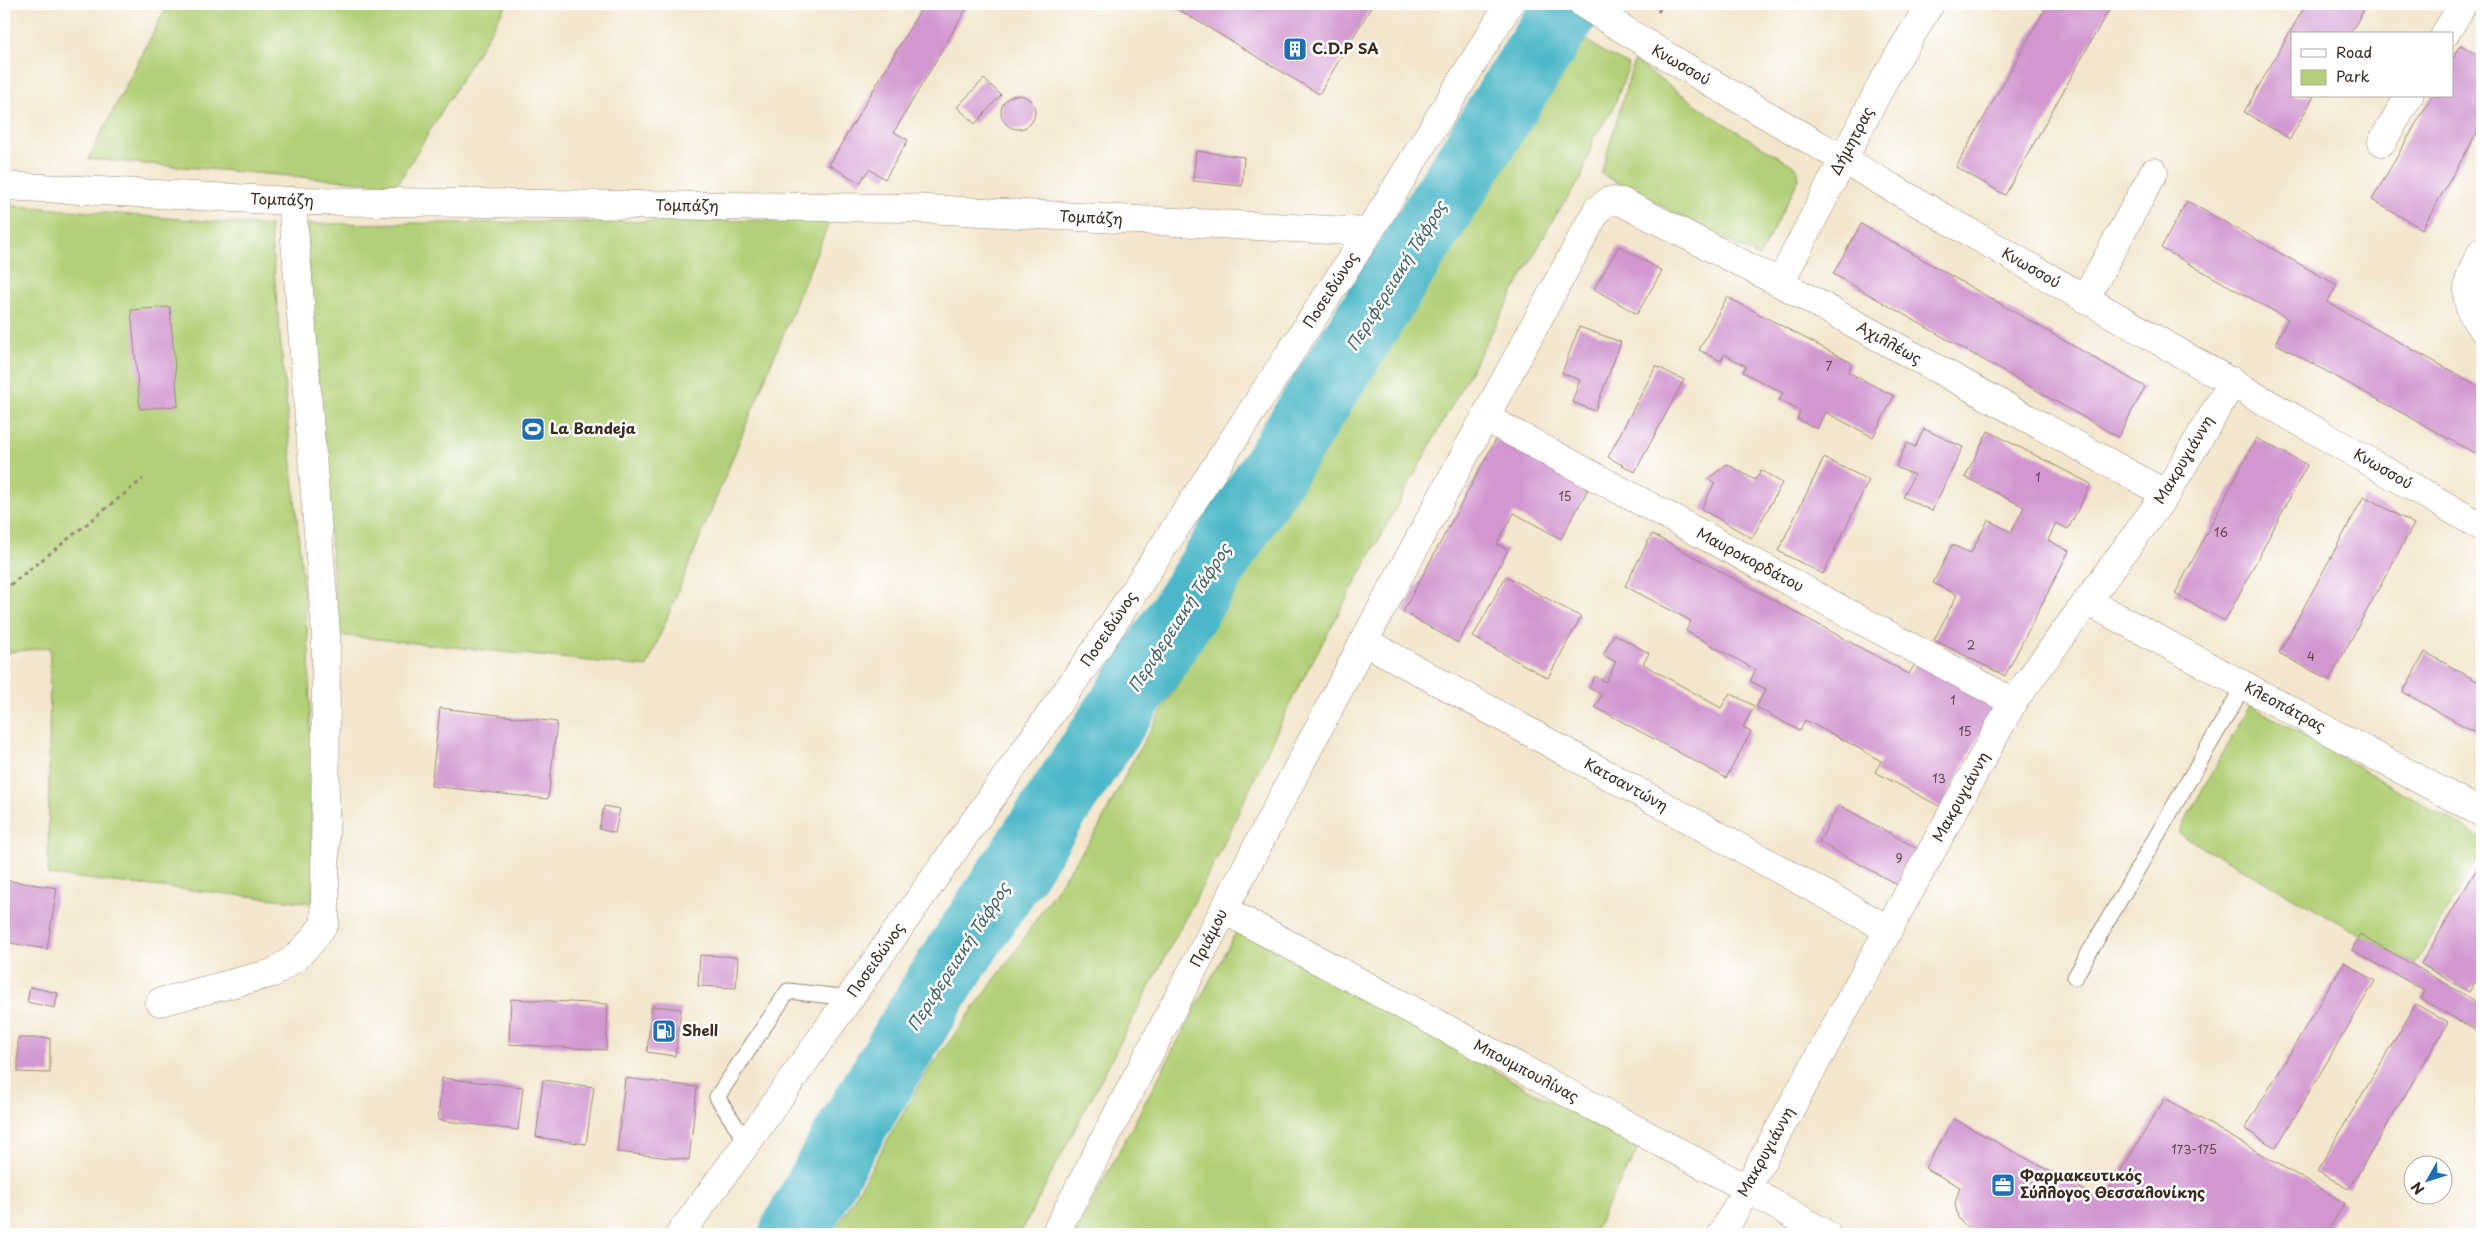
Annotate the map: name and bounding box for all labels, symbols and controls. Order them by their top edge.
legend [2291,32,2454,98]
building icon: C.D.P SA [1282,36,1308,62]
place label: C.D.P SA [1312,36,1379,59]
street label: Κνωσσού [1648,38,1715,90]
text: Road [2336,40,2372,63]
text: Park [2336,64,2370,87]
street label: Δήμητρας [1823,102,1878,179]
street label: Τομπάζη [250,186,314,211]
street label: Τομπάζη [655,192,719,217]
water label: Περιφερειακή Τάφρος [1339,194,1452,355]
street label: Τομπάζη [1059,203,1123,230]
street label: Κνωσσού [1998,241,2065,293]
street label: Ποσειδώνος [1296,246,1363,332]
street label: Αχιλλέως [1853,314,1927,369]
house number: 7 [1826,357,1833,375]
street label: Μακρυγιάννη [2147,410,2218,508]
sports icon: La Bandeja [520,416,546,442]
place label: La Bandeja [550,416,636,439]
street label: Κνωσσού [2350,442,2417,494]
house number: 1 [2035,468,2041,486]
house number: 15 [1558,487,1572,505]
street label: Μαυροκορδάτου [1693,521,1809,597]
house number: 16 [2214,523,2228,541]
water label: Περιφερειακή Τάφρος [1121,537,1236,697]
street label: Ποσειδώνος [1074,585,1142,671]
house number: 2 [1967,636,1975,654]
house number: 4 [2307,647,2315,665]
street label: Κλεοπάτρας [2241,675,2331,737]
house number: 1 [1950,691,1956,709]
house number: 15 [1958,722,1972,740]
street label: Μακρυγιάννη [1925,747,1994,846]
street label: Κατσαντώνη [1581,751,1673,816]
house number: 13 [1932,769,1946,787]
house number: 9 [1895,849,1903,867]
water label: Περιφερειακή Τάφρος [900,876,1015,1036]
street label: Πριάμου [1183,904,1232,971]
street label: Ποσειδώνος [840,917,909,1001]
fuel station icon: Shell [651,1018,677,1044]
place label: Shell [682,1018,718,1041]
street label: Μπουμπουλίνας [1470,1032,1583,1107]
street label: Μακρυγιάννη [1730,1102,1799,1201]
house number: 173-175 [2171,1140,2217,1158]
north arrow [2404,1156,2454,1206]
place label: Φαρμακευτικός Σύλλογος Θεσσαλονίκης [2020,1163,2205,1203]
office icon: Φαρμακευτικός Σύλλογος Θεσσαλονίκης [1990,1172,2016,1198]
text: N [2406,1178,2429,1199]

